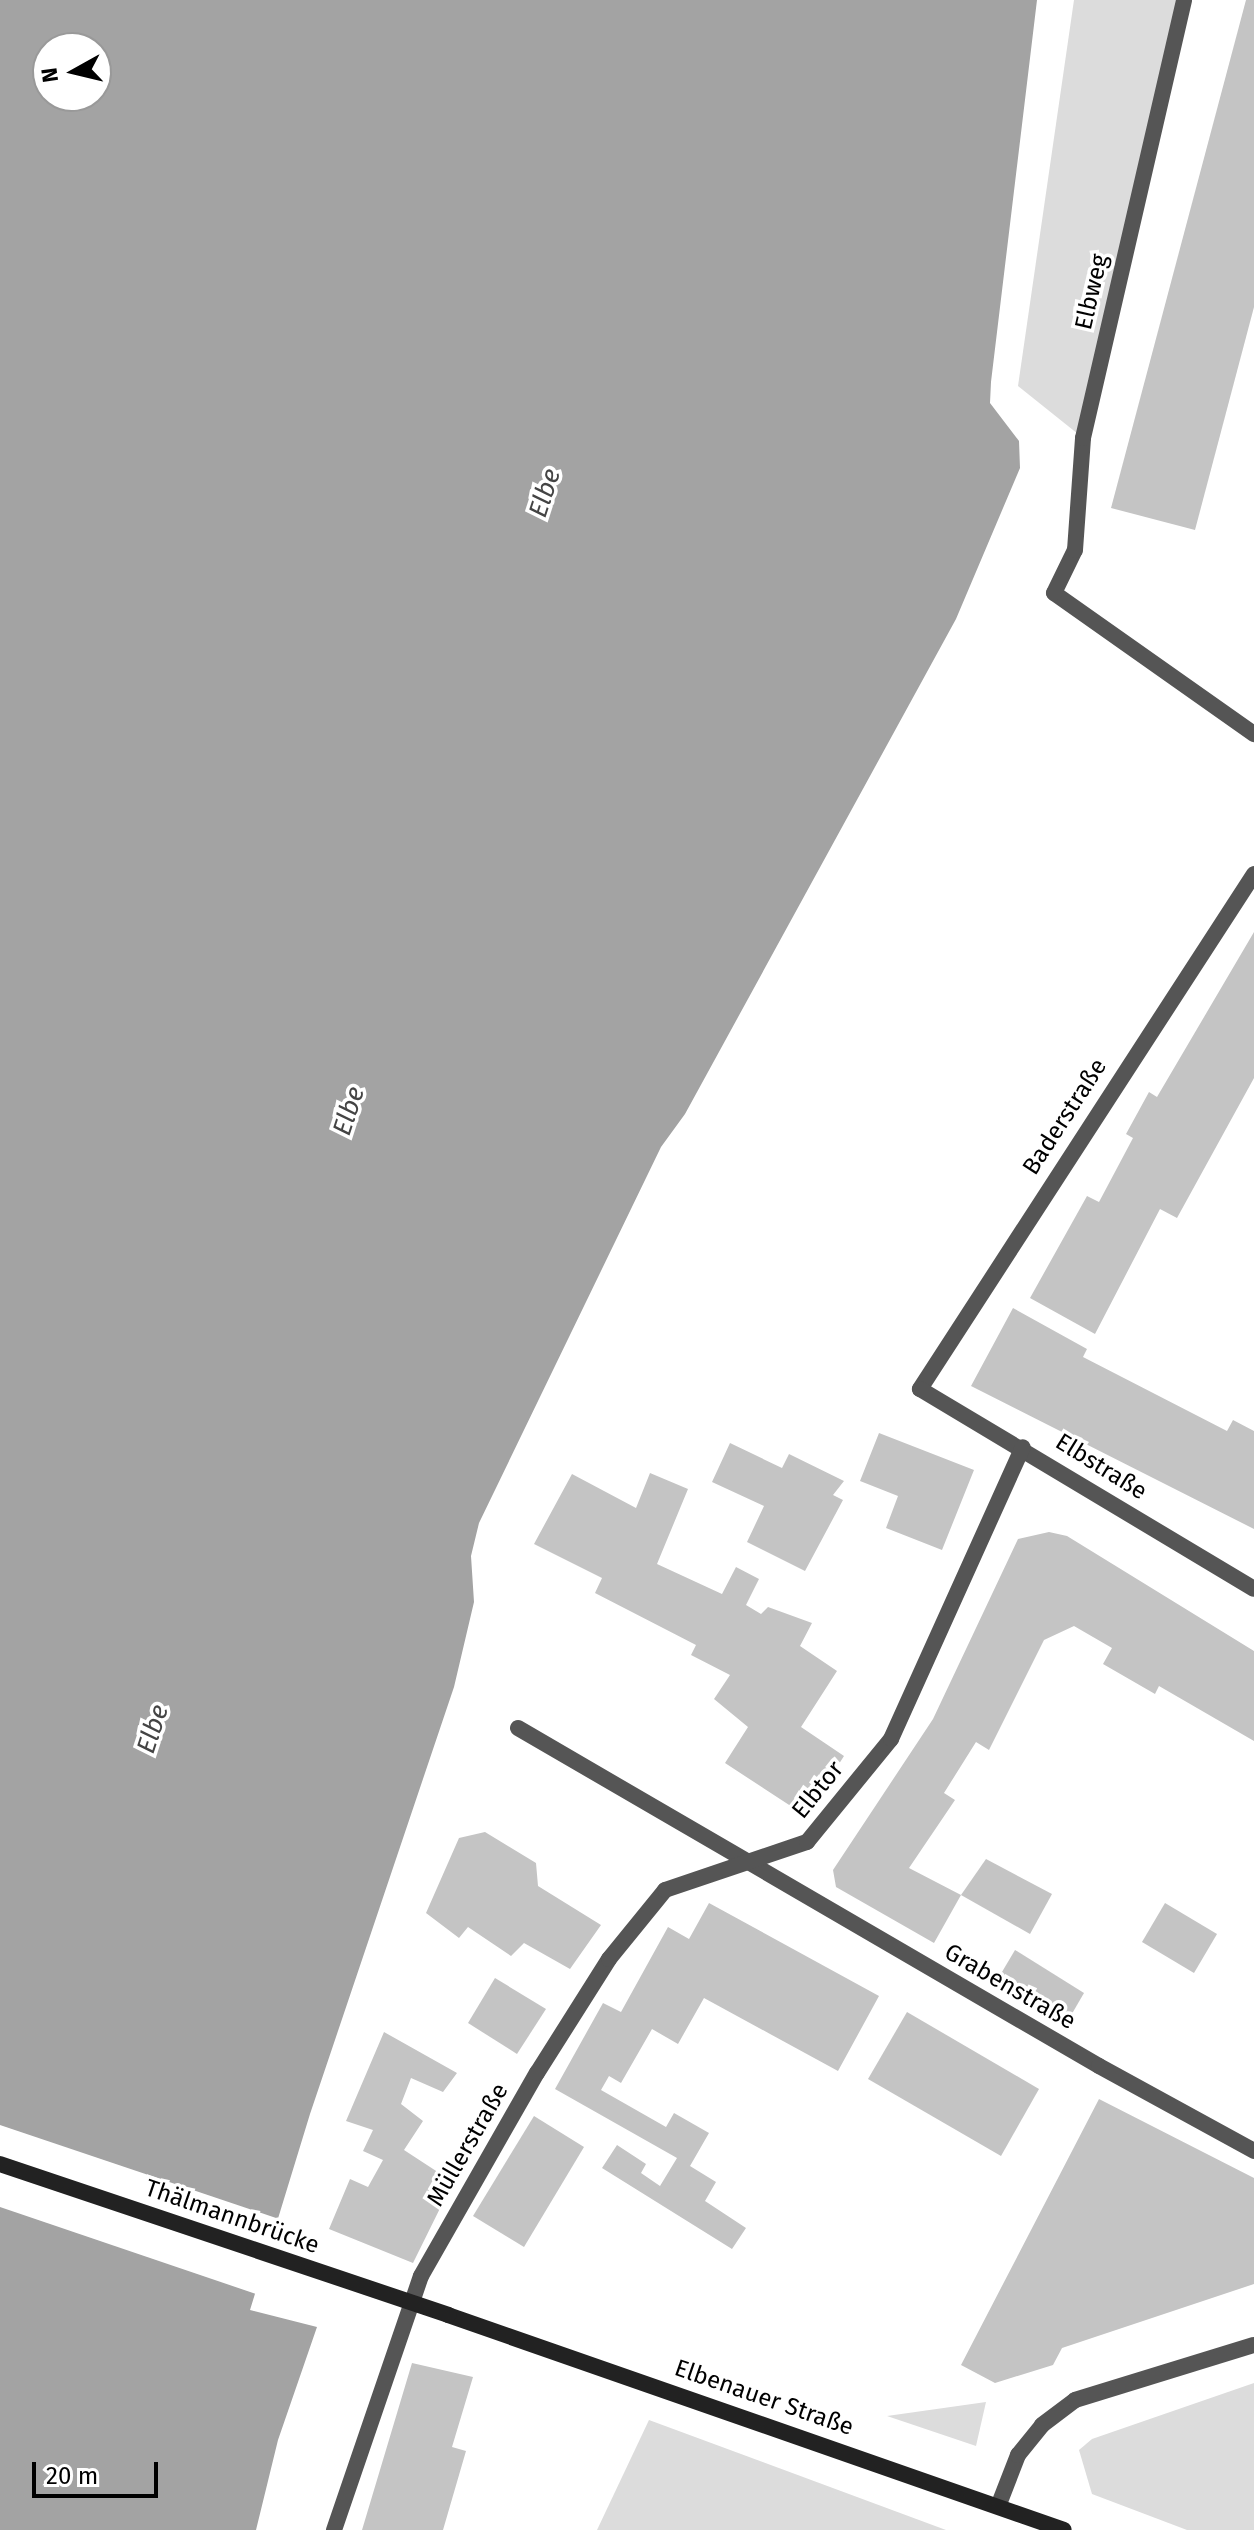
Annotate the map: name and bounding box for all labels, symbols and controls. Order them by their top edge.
north arrow [32,32,112,112]
text: N [35,66,64,84]
street label: Elbweg [1069,251,1115,333]
water label: Elbe [523,465,567,521]
street label: Baderstraße [1017,1054,1113,1180]
water label: Elbe [327,1083,371,1139]
street label: Elbstraße [1050,1428,1152,1506]
water label: Elbe [131,1701,175,1757]
street label: Elbtor [786,1755,850,1825]
street label: Grabenstraße [939,1938,1081,2036]
street label: Müllerstraße [421,2078,515,2212]
street label: Thälmannbrücke [141,2174,323,2260]
street label: Elbenauer Straße [671,2354,857,2442]
scale bar [36,2446,162,2496]
text: 20 m [46,2462,98,2490]

